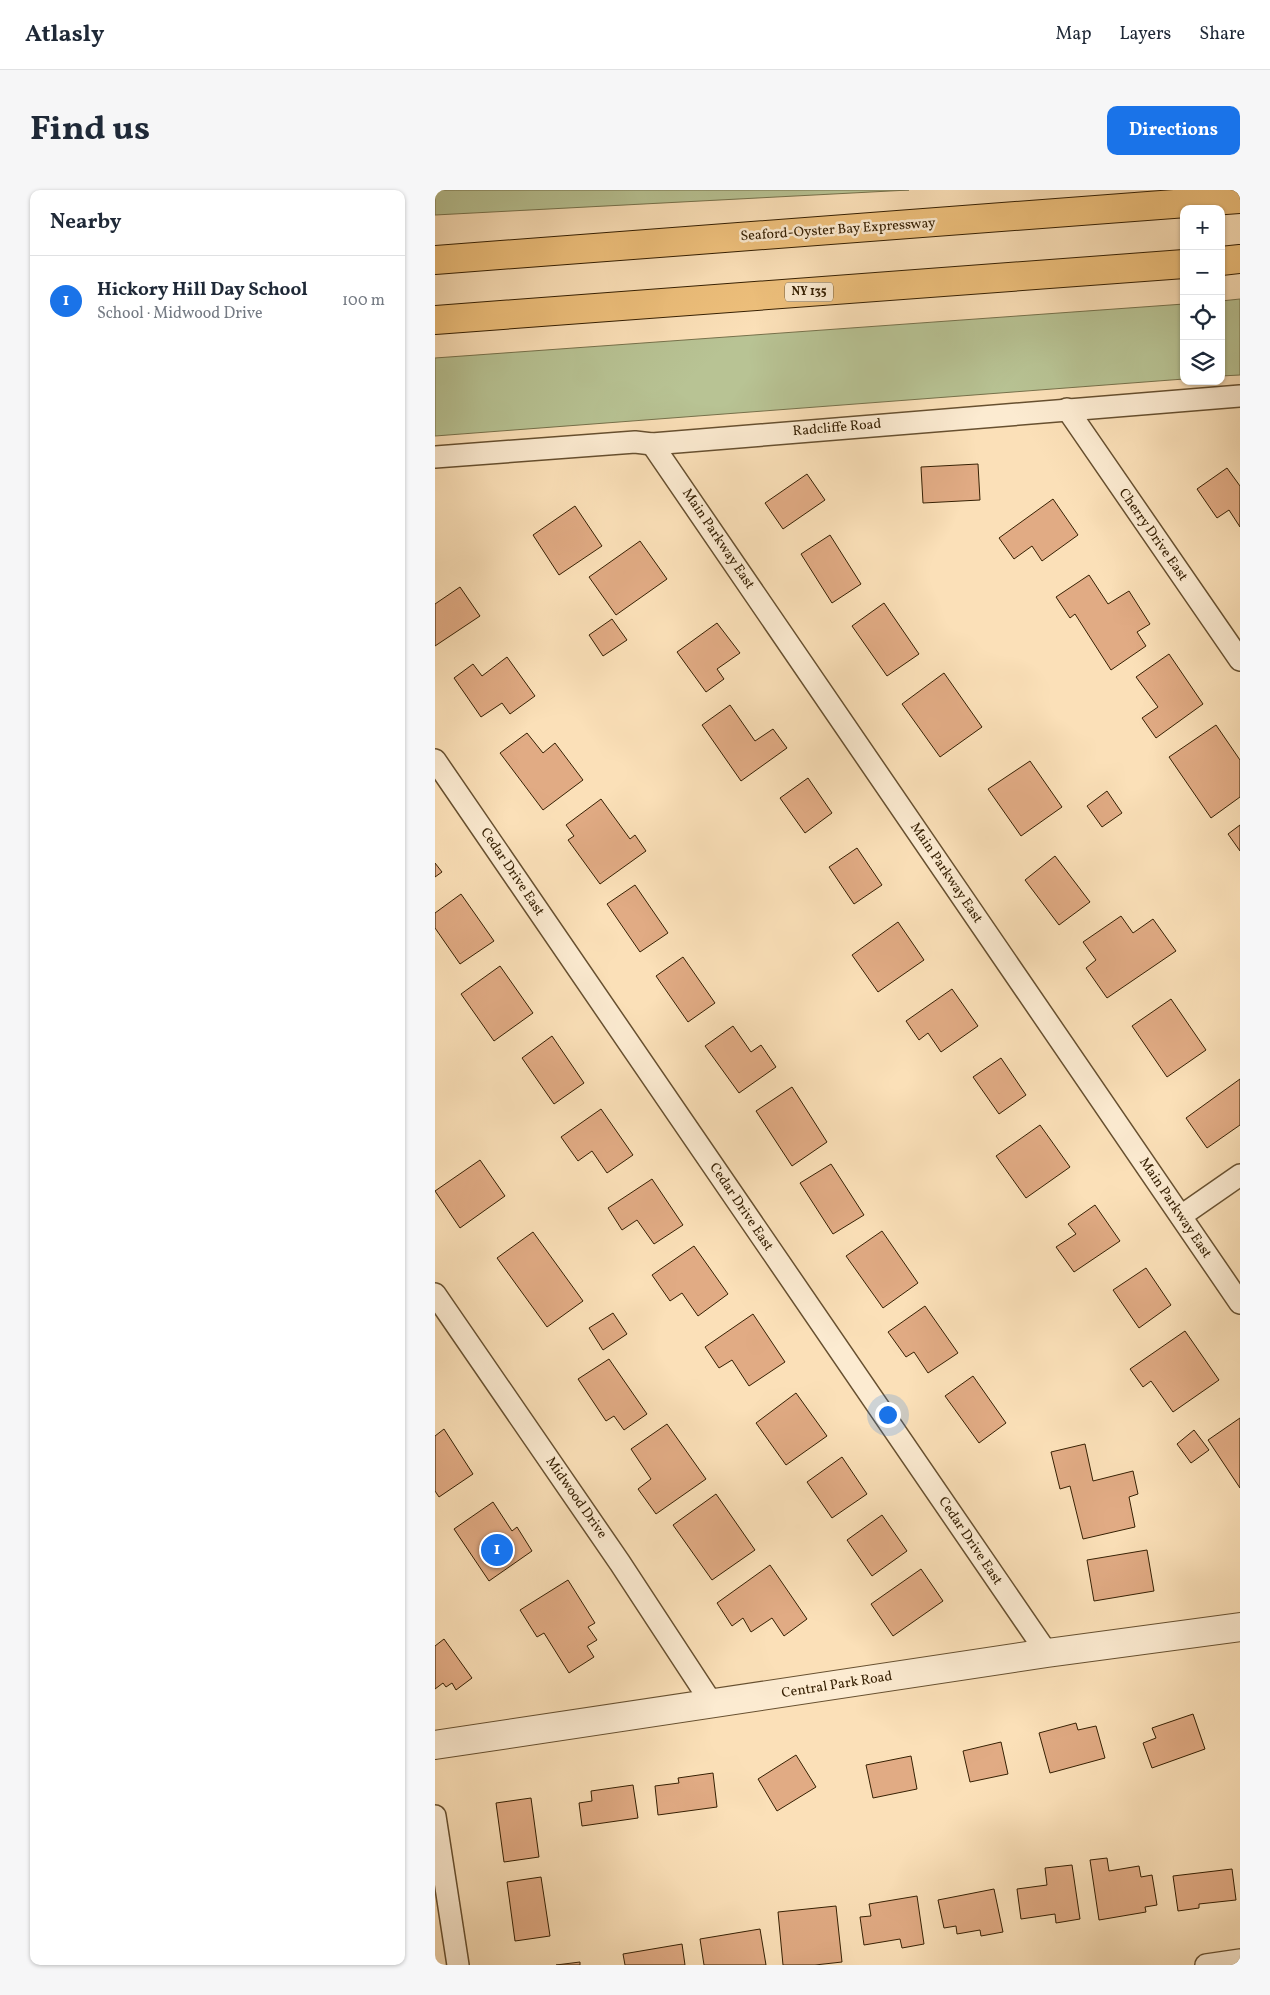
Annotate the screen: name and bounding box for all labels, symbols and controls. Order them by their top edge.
text: Atlasly [25,18,104,52]
text: Map [1055,22,1091,47]
text: Layers [1119,22,1171,47]
text: Share [1199,22,1245,47]
text: Find us [30,106,150,154]
button: Directions [1107,106,1240,155]
map controls [1180,205,1225,385]
button: + [1180,205,1225,250]
text: Nearby [50,208,121,237]
street label: Seaford-Oyster Bay Expressway [740,214,937,246]
button: − [1180,250,1225,295]
text: Hickory Hill Day School [97,277,308,303]
road number: NY 135 [785,282,833,301]
text: 1 [63,290,69,312]
text: 100 m [342,290,385,312]
button: locate [1180,295,1225,340]
text: School · Midwood Drive [97,303,263,325]
button: layers [1180,340,1225,385]
street label: Radcliffe Road [792,415,882,441]
street label: Main Parkway East [677,485,759,593]
street label: Cherry Drive East [1114,485,1192,585]
street label: Main Parkway East [905,819,987,927]
street label: Cedar Drive East [475,824,549,920]
street label: Main Parkway East [1134,1154,1216,1262]
street label: Cedar Drive East [704,1159,778,1255]
your location [875,1402,901,1428]
street label: Midwood Drive [541,1453,611,1543]
street label: Cedar Drive East [933,1493,1007,1589]
pin: 1 [481,1531,513,1569]
street label: Central Park Road [780,1667,894,1703]

